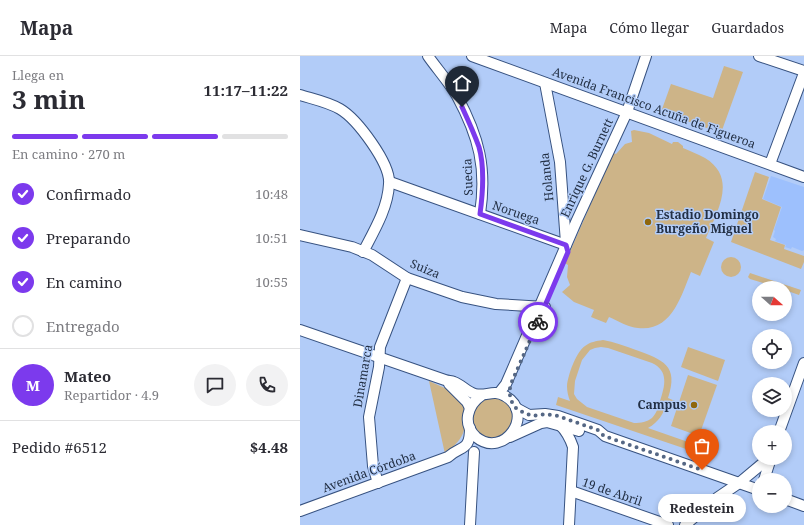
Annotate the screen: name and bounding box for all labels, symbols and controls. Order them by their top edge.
text: Mapa [20,15,73,41]
text: Mapa [550,18,587,37]
text: Cómo llegar [609,18,689,37]
text: Guardados [711,18,784,37]
street label: Avenida Francisco Acuña de Figueroa [550,63,758,152]
text: Llega en [12,66,64,84]
pin [445,66,479,107]
icon: home [451,72,473,94]
text: 11:17–11:22 [204,80,288,100]
text: 3 min [12,81,86,117]
street label: Enrique G. Burnett [556,115,617,220]
text: En camino · 270 m [12,145,125,163]
street label: Holanda [535,152,558,202]
street label: Suecia [458,158,477,196]
icon: check [12,183,34,205]
text: Confirmado [46,184,131,204]
text: 10:48 [255,185,288,203]
street label: Noruega [490,197,542,229]
place label: Estadio Domingo Burgeño Miguel [656,206,759,237]
marker: Estadio Domingo Burgeño Miguel [643,217,653,227]
icon: check [12,227,34,249]
text: Preparando [46,228,131,248]
text: 10:51 [255,229,288,247]
street label: Suiza [408,255,443,282]
icon: check [12,271,34,293]
text: En camino [46,272,122,292]
text: 10:55 [255,273,288,291]
north arrow [752,281,792,321]
map controls [752,281,792,513]
courier [518,302,558,342]
icon: bike [527,311,549,333]
text: Entregado [46,316,120,336]
button: locate [752,329,792,369]
street label: Dinamarca [349,343,376,409]
button: chat [194,364,236,406]
button: phone [246,364,288,406]
text: Mateo [64,366,111,386]
text: M [26,375,40,395]
button: layers [752,377,792,417]
text: Repartidor · 4.9 [64,386,159,404]
place label: Campus [637,396,686,413]
marker: Campus [689,400,699,410]
button: + [752,425,792,465]
pin [685,429,719,470]
icon: bag [691,435,713,457]
text: Pedido #6512 [12,437,107,457]
text: $4.48 [250,437,288,457]
street label: Avenida Córdoba [320,447,418,496]
street label: 19 de Abril [580,473,645,510]
button: − [752,473,792,513]
callout: Redestein [658,494,746,522]
text: Redestein [670,499,734,517]

